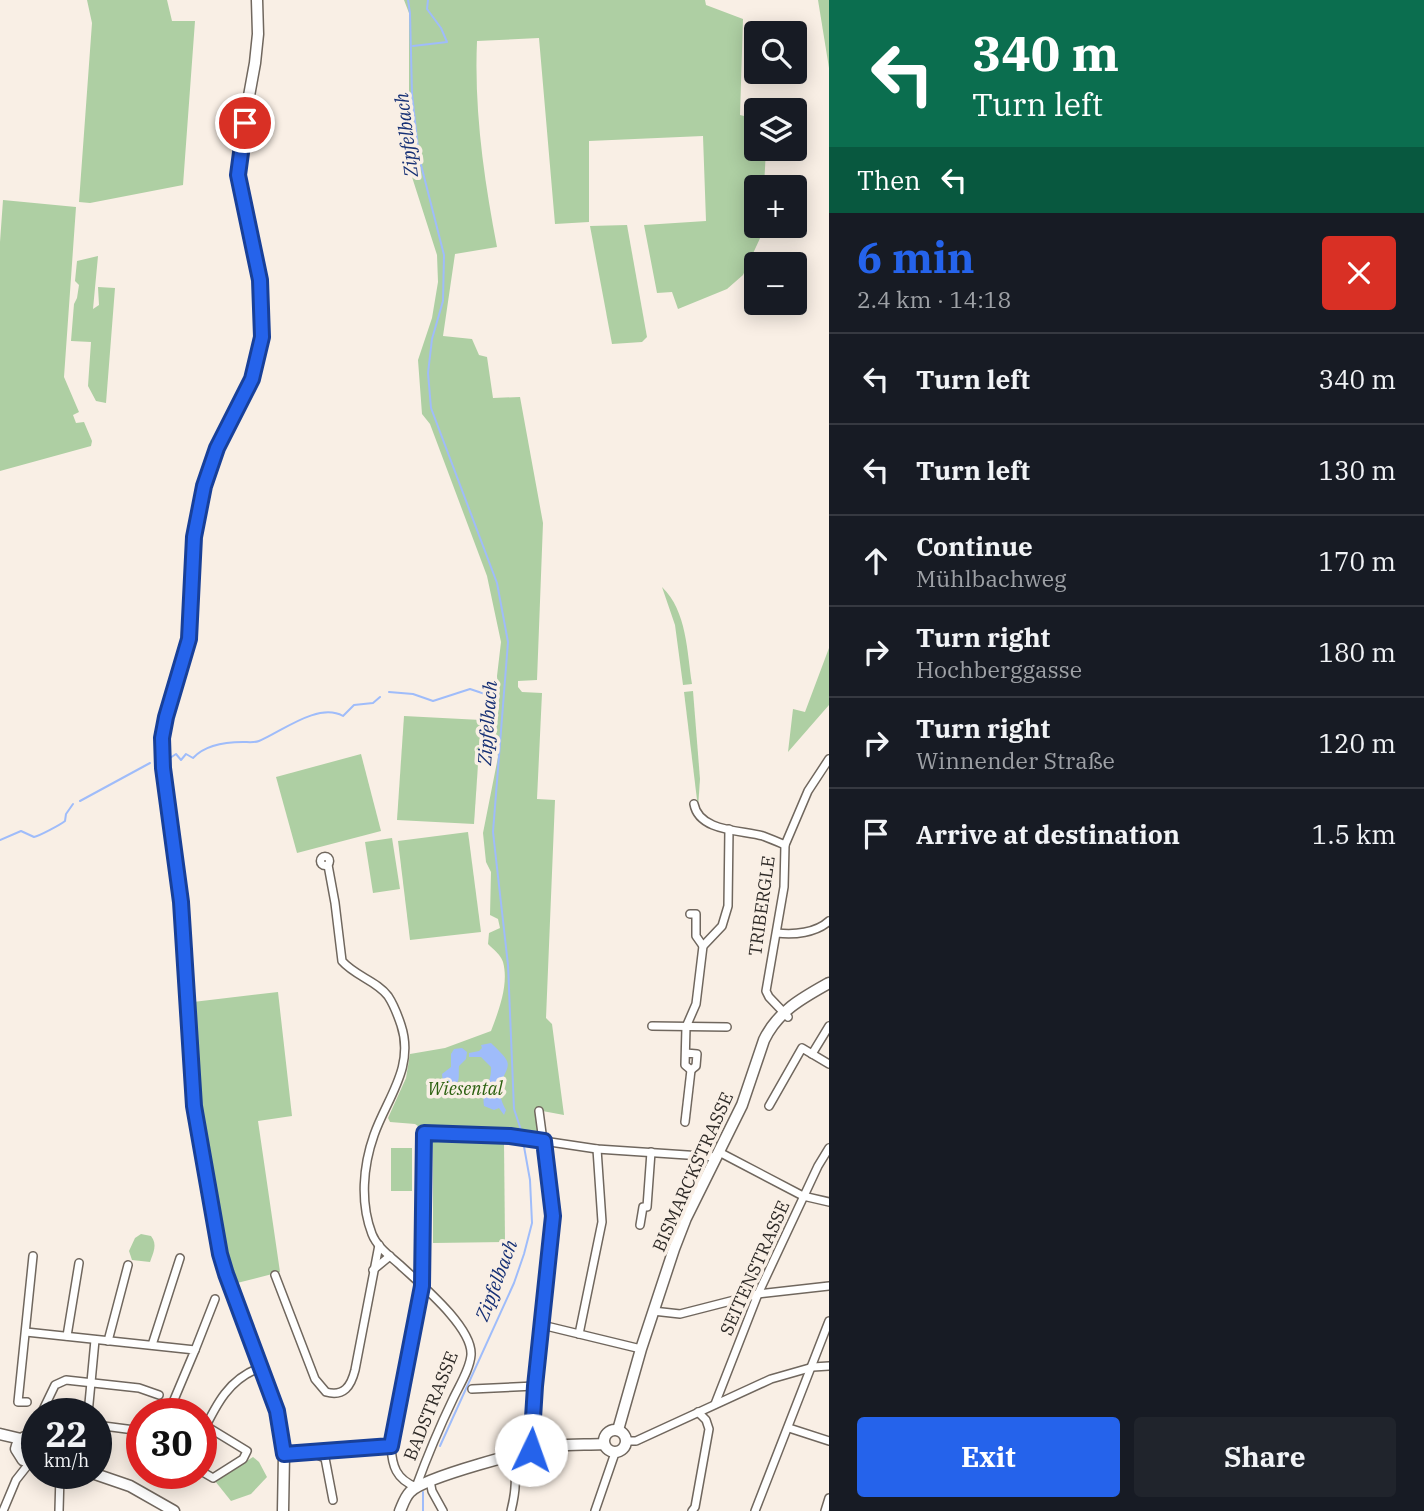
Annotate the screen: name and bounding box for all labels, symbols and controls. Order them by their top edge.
map controls [744,21,807,315]
button: search [744,21,807,84]
text: 340 m [972,21,1119,84]
icon: left [857,28,948,119]
text: Turn left [972,83,1103,125]
water label: Zipfelbach [389,91,423,180]
pin [215,93,275,153]
button: layers [744,98,807,161]
icon: arrive [226,104,264,142]
icon: left [935,161,973,199]
text: Then [857,163,921,197]
button: + [744,175,807,238]
text: 6 min [857,230,975,285]
button: close [1322,236,1396,310]
button: − [744,252,807,315]
text: 2.4 km · 14:18 [857,284,1011,314]
icon: left [857,360,895,398]
text: Turn left [916,362,1030,396]
text: 340 m [1318,362,1396,396]
icon: left [857,451,895,489]
text: Turn left [916,453,1030,487]
text: 130 m [1318,453,1396,487]
text: Continue [916,529,1033,563]
icon: ahead [857,542,895,580]
text: 170 m [1318,544,1396,578]
text: Mühlbachweg [916,563,1067,593]
text: Turn right [916,620,1050,654]
icon: right [857,633,895,671]
text: 180 m [1318,635,1396,669]
text: Hochberggasse [916,654,1082,684]
water label: Zipfelbach [472,679,502,767]
text: Turn right [916,711,1050,745]
icon: right [857,724,895,762]
text: 120 m [1318,726,1396,760]
text: Winnender Straße [916,745,1115,775]
icon: arrive [857,815,895,853]
text: Arrive at destination [916,817,1180,851]
text: 1.5 km [1312,817,1396,851]
street label: TRIBERGLE [743,854,780,957]
park label: Wiesental [427,1077,504,1100]
street label: BISMARCKSTRASSE [647,1088,738,1255]
street label: SEITENSTRASSE [715,1197,795,1339]
water label: Zipfelbach [469,1236,523,1325]
street label: BADSTRASSE [398,1348,463,1464]
speed limit sign: 30 [126,1398,217,1489]
text: 22 [45,1411,88,1457]
position arrow [494,1413,568,1487]
button: Exit [857,1417,1120,1497]
button: Share [1134,1417,1396,1497]
text: km/h [44,1449,89,1472]

